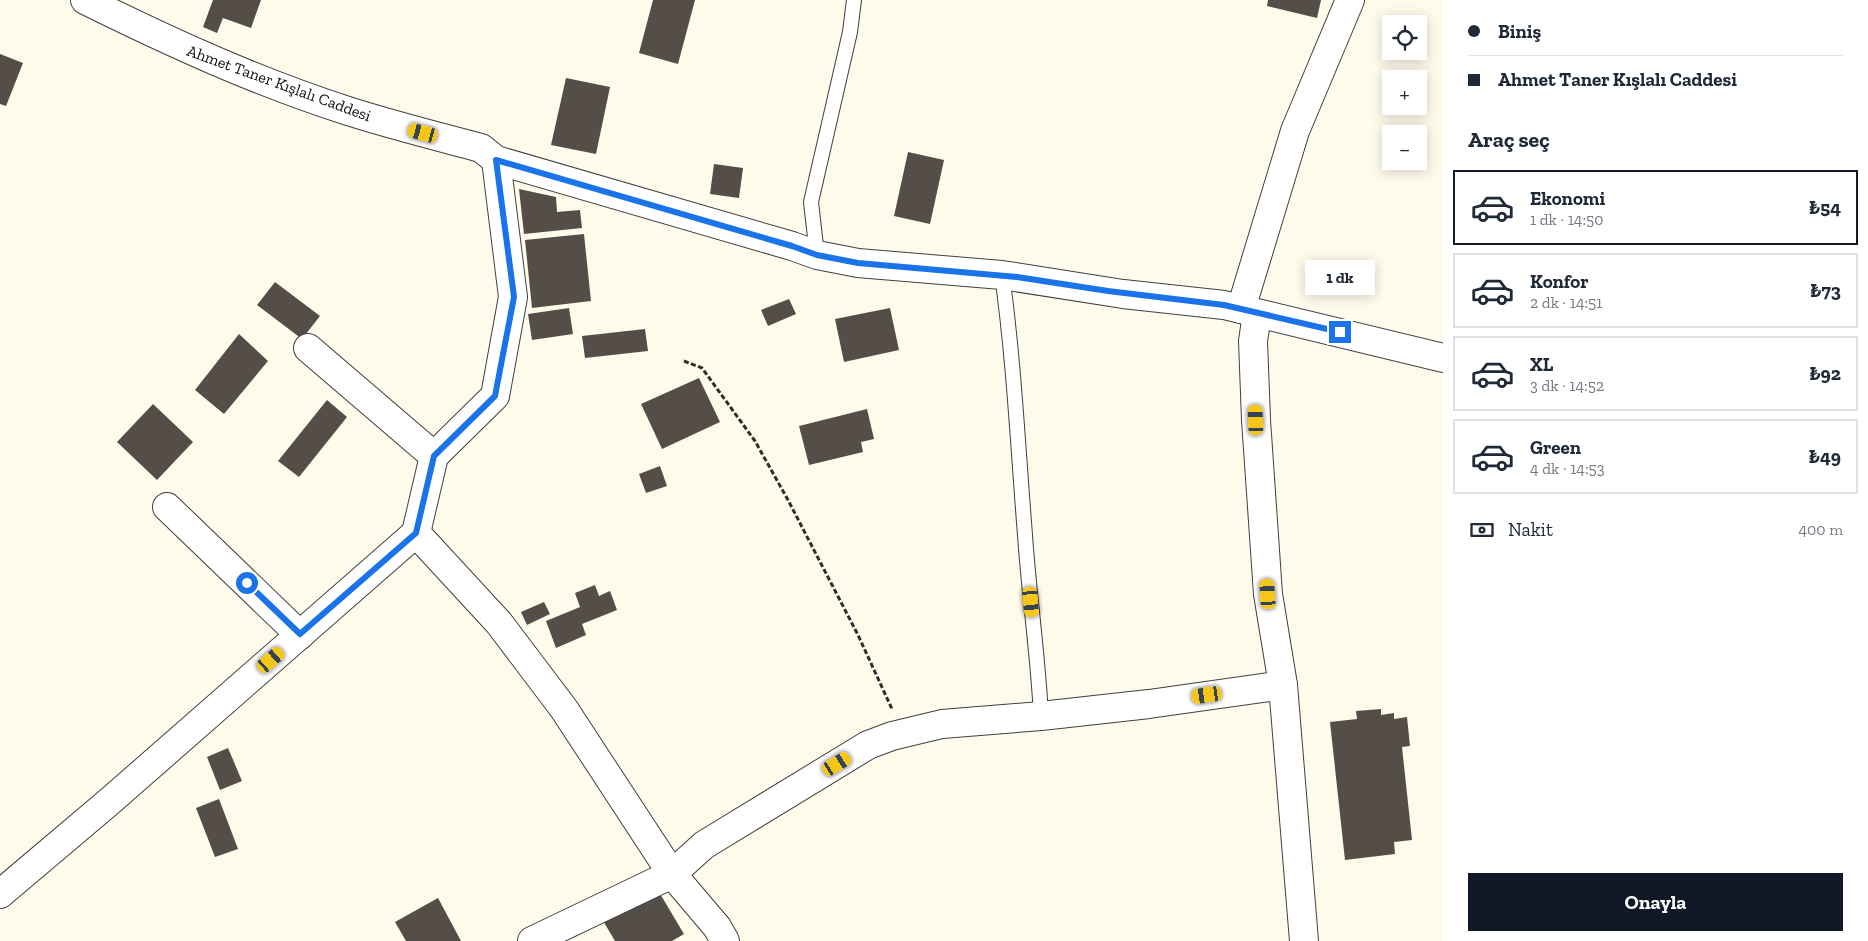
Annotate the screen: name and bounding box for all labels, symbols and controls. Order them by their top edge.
map controls [1382,15,1427,170]
button: locate [1382,15,1427,60]
text: Biniş [1498,20,1541,43]
street label: Ahmet Taner Kışlalı Caddesi [184,41,374,125]
text: Ahmet Taner Kışlalı Caddesi [1498,68,1737,91]
button: + [1382,70,1427,115]
car [406,122,439,144]
button: − [1382,125,1427,170]
text: Araç seç [1468,126,1550,153]
icon: car [1470,185,1515,230]
text: Ekonomi [1530,187,1605,210]
text: ₺54 [1809,196,1841,219]
text: 1 dk · 14:50 [1530,210,1603,229]
callout: 1 dk [1305,260,1375,294]
text: 1 dk [1326,268,1354,287]
icon: car [1470,268,1515,313]
text: Konfor [1530,270,1589,293]
text: ₺73 [1810,279,1841,302]
text: 2 dk · 14:51 [1530,293,1602,312]
route end [1329,321,1351,343]
icon: car [1470,351,1515,396]
text: XL [1530,353,1553,376]
text: ₺92 [1809,362,1841,385]
text: 3 dk · 14:52 [1530,376,1604,395]
car [1247,405,1264,435]
icon: car [1470,434,1515,479]
text: Green [1530,436,1581,459]
text: ₺49 [1809,445,1841,468]
text: 4 dk · 14:53 [1530,459,1605,478]
icon: cash [1468,516,1496,544]
text: Nakit [1508,518,1553,541]
text: 400 m [1799,520,1843,539]
route start [236,572,258,594]
car [1259,579,1276,609]
car [1021,586,1040,618]
car [254,644,287,676]
car [1191,685,1222,705]
car [820,750,853,778]
button: Onayla [1468,873,1843,931]

